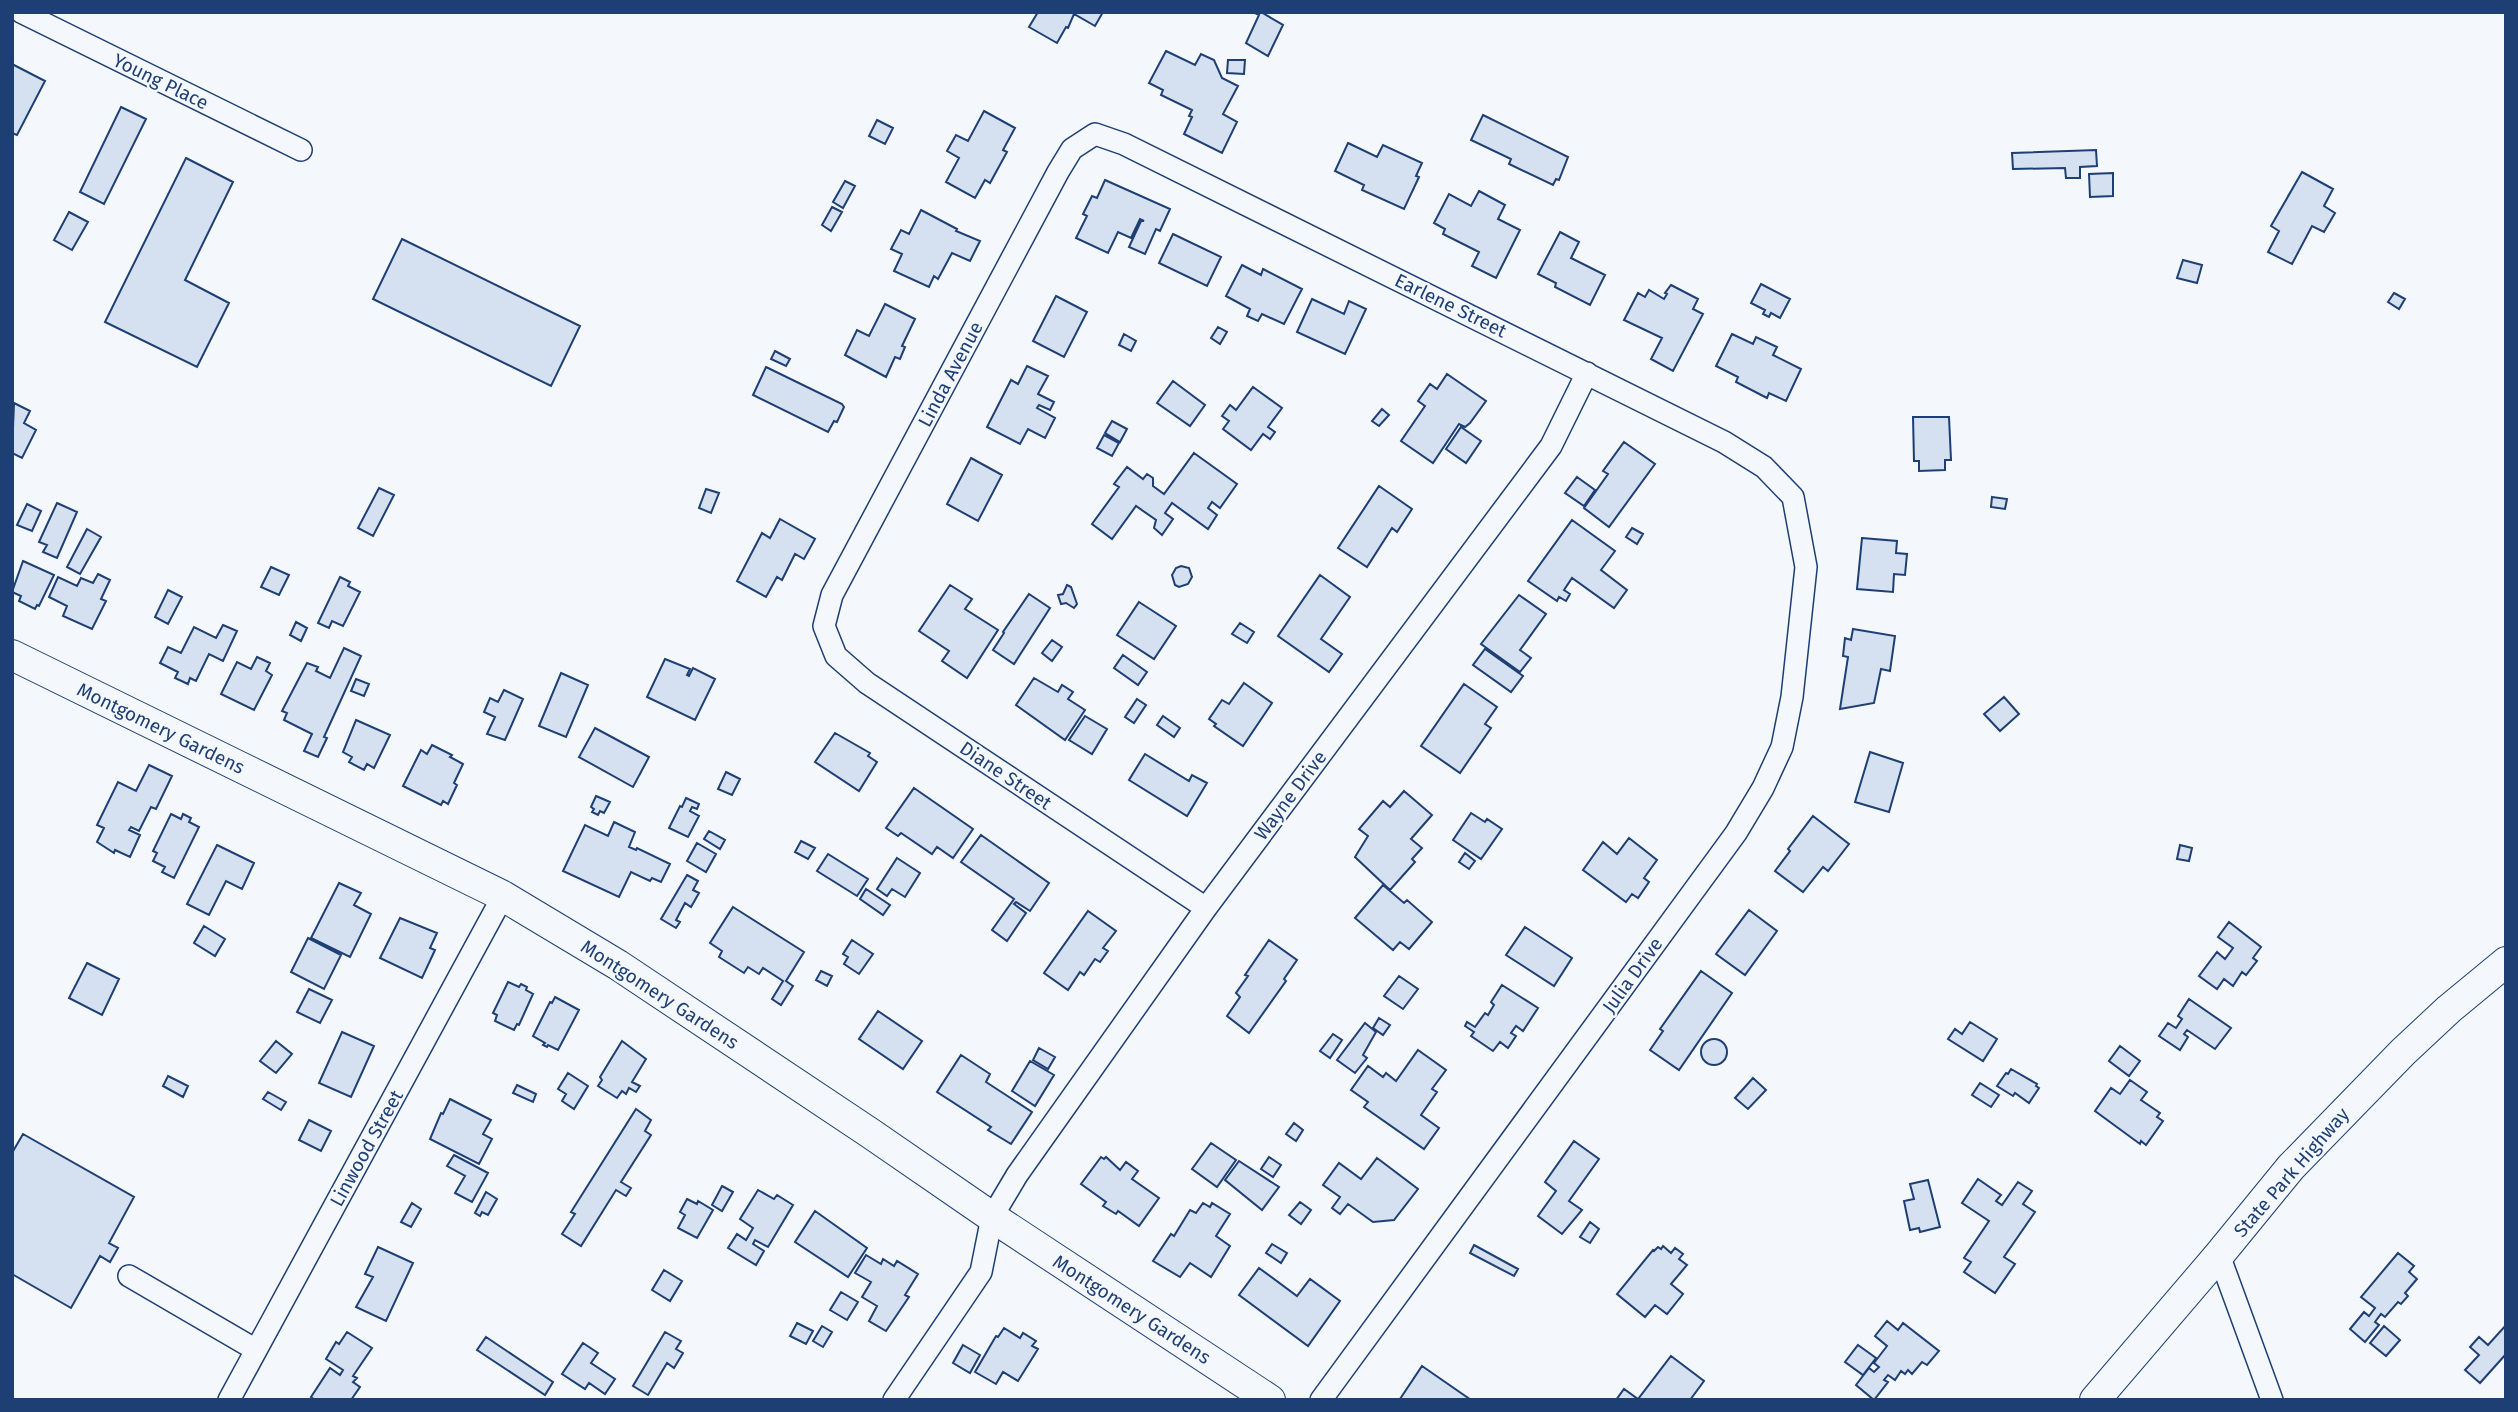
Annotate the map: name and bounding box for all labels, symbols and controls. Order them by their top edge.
street label: Young Place [109,48,212,114]
street label: Earlene Street [1391,268,1511,342]
street label: Linda Avenue [913,318,988,431]
street label: Montgomery Gardens [73,678,248,779]
street label: Diane Street [955,736,1056,815]
street label: Wayne Drive [1249,746,1331,844]
street label: Julia Drive [1597,933,1667,1018]
street label: Montgomery Gardens [577,935,743,1054]
street label: Linwood Street [325,1086,408,1211]
street label: State Park Highway [2229,1102,2354,1242]
street label: Montgomery Gardens [1049,1250,1215,1369]

